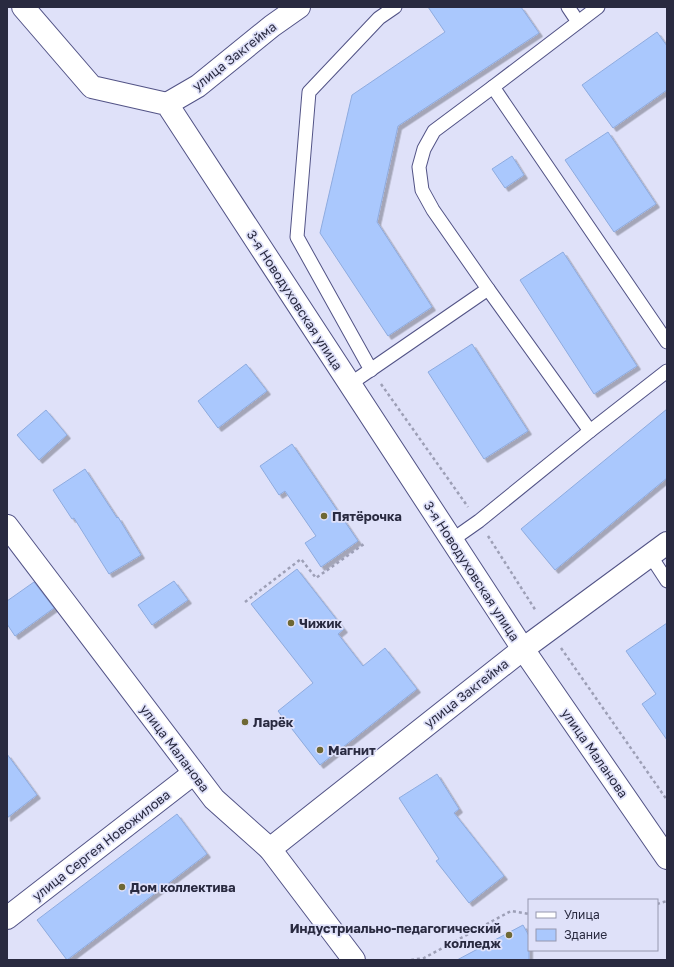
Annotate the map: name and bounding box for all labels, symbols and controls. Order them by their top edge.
street label: улица Закгейма [189,18,279,94]
street label: 3-я Новодуховская улица [244,227,346,373]
street label: 3-я Новодуховская улица [421,498,523,644]
place label: Пятёрочка [332,508,402,524]
marker: Пятёрочка [319,511,329,521]
place label: Чижик [299,615,342,631]
marker: Чижик [286,618,296,628]
street label: улица Закгейма [421,655,511,731]
street label: улица Маланова [137,701,213,795]
street label: улица Маланова [558,705,632,801]
place label: Ларёк [253,714,294,730]
marker: Ларёк [240,717,250,727]
place label: Магнит [328,742,376,758]
marker: Магнит [315,745,325,755]
street label: улица Сергея Новожилова [29,786,173,904]
place label: Дом коллектива [130,879,236,895]
marker: Дом коллектива [117,882,127,892]
legend [528,899,658,951]
text: Улица [564,907,600,922]
place label: Индустриально-педагогический колледж [290,920,501,951]
text: Здание [564,927,607,942]
marker: Индустриально-педагогический колледж [504,930,514,940]

